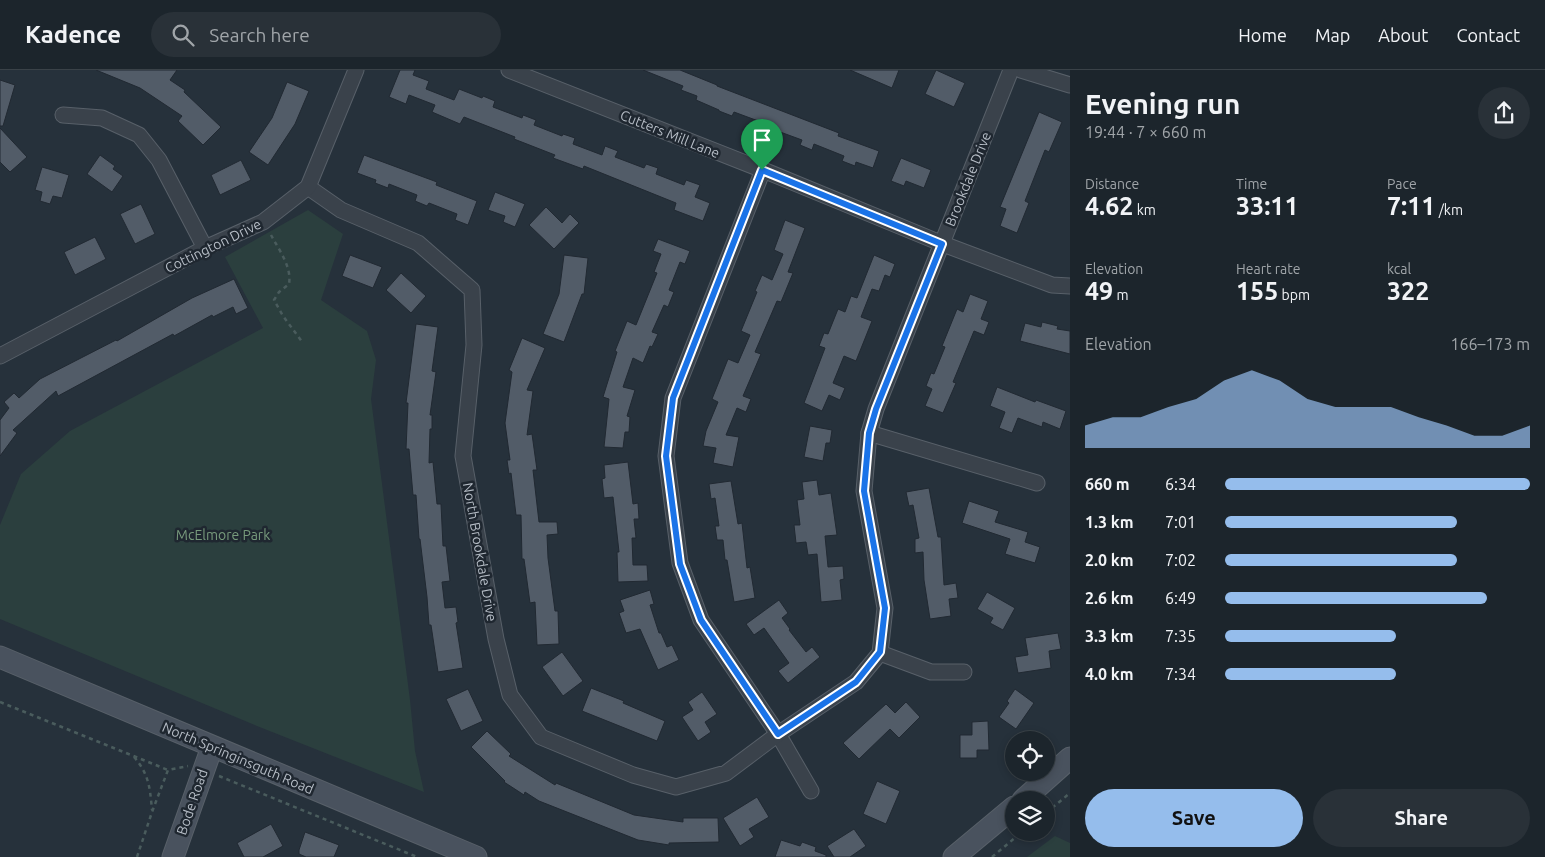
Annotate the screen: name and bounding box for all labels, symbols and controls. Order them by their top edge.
search box [151,12,501,57]
text: Kadence [25,21,121,48]
icon: search [169,21,197,49]
text: Search here [209,24,310,46]
text: Home [1238,25,1287,45]
text: Map [1315,25,1350,45]
text: About [1378,25,1428,45]
text: Contact [1456,25,1520,45]
button: share [1478,87,1530,139]
text: Evening run [1085,88,1240,119]
street label: Cutters Mill Lane [618,107,722,161]
pin [741,119,783,170]
text: 19:44 · 7 × 660 m [1085,123,1206,141]
icon: arrive [748,126,776,154]
street label: Brookdale Drive [942,129,994,229]
text: Distance [1085,176,1139,192]
text: Time [1236,176,1267,192]
text: Pace [1387,176,1417,192]
text: 4.62 [1085,192,1133,220]
text: 33:11 [1236,192,1299,220]
text: 7:11 [1387,192,1435,220]
text: km [1133,202,1156,218]
text: /km [1435,202,1463,218]
street label: Cottington Drive [162,216,264,276]
text: Elevation [1085,261,1143,277]
text: Heart rate [1236,261,1300,277]
text: kcal [1387,261,1411,277]
text: 49 [1085,277,1113,305]
text: 155 [1236,277,1278,305]
text: 322 [1387,277,1429,305]
text: m [1113,287,1129,303]
text: bpm [1278,287,1310,303]
text: Elevation [1085,335,1152,353]
text: 166–173 m [1450,335,1530,353]
text: 660 m [1085,475,1130,493]
text: 6:34 [1165,475,1196,493]
street label: North Brookdale Drive [460,481,500,623]
text: 1.3 km [1085,513,1134,531]
text: 7:01 [1165,513,1196,531]
park label: McElmore Park [176,527,270,543]
text: 2.0 km [1085,551,1134,569]
text: 7:02 [1165,551,1196,569]
text: 2.6 km [1085,589,1134,607]
text: 6:49 [1165,589,1196,607]
text: 3.3 km [1085,627,1134,645]
text: 7:35 [1165,627,1196,645]
text: 4.0 km [1085,665,1134,683]
text: 7:34 [1165,665,1196,683]
street label: North Springinsguth Road [160,719,316,797]
map controls [1005,731,1055,841]
button: locate [1005,731,1055,781]
street label: Bode Road [173,767,211,837]
button: Save [1085,789,1303,847]
button: Share [1313,789,1530,847]
button: layers [1005,791,1055,841]

